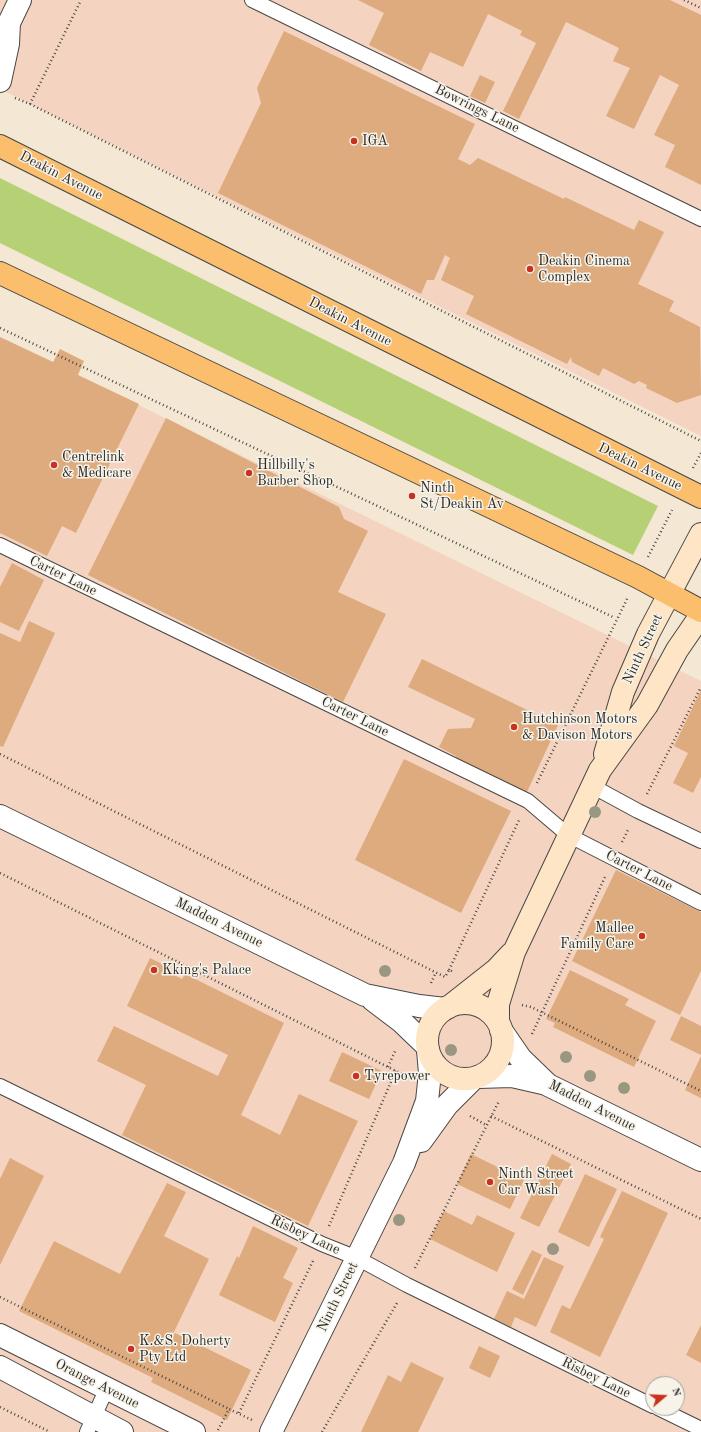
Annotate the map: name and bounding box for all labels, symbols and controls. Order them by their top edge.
street label: Bowrings Lane [432,81,522,137]
place label: IGA [362,133,388,149]
marker: IGA [349,136,359,146]
street label: Deakin Avenue [17,148,105,204]
place label: Deakin Cinema Complex [538,253,630,286]
marker: Deakin Cinema Complex [525,264,535,274]
street label: Deakin Avenue [306,294,394,350]
street label: Deakin Avenue [595,439,685,495]
place label: Centrelink & Medicare [62,449,131,482]
place label: Hillbilly's Barber Shop [257,457,333,490]
marker: Centrelink & Medicare [49,460,59,470]
marker: Hillbilly's Barber Shop [244,468,254,478]
place label: Ninth St/Deakin Av [420,480,504,512]
marker: Ninth St/Deakin Av [407,491,417,501]
street label: Carter Lane [26,552,100,600]
street label: Ninth Street [619,611,667,687]
street label: Carter Lane [318,693,392,741]
place label: Hutchinson Motors & Davison Motors [522,711,637,744]
marker: Hutchinson Motors & Davison Motors [509,722,519,732]
street label: Carter Lane [603,847,675,895]
street label: Madden Avenue [172,894,266,952]
place label: Mallee Family Care [560,920,634,952]
marker: Mallee Family Care [637,931,647,941]
place label: Kking's Palace [162,962,251,978]
marker: Kking's Palace [149,965,159,975]
place label: Tyrepower [364,1068,430,1084]
marker: Tyrepower [351,1071,361,1081]
street label: Madden Avenue [546,1077,638,1135]
place label: Ninth Street Car Wash [498,1166,574,1198]
marker: Ninth Street Car Wash [485,1177,495,1187]
street label: Risbey Lane [267,1212,343,1258]
street label: Ninth Street [314,1259,362,1335]
place label: K.&S. Doherty Pty Ltd [139,1333,231,1366]
marker: K.&S. Doherty Pty Ltd [126,1344,136,1354]
street label: Risbey Lane [559,1354,633,1402]
street label: Orange Avenue [52,1356,142,1412]
north arrow [645,1376,685,1416]
text: N [669,1386,682,1398]

